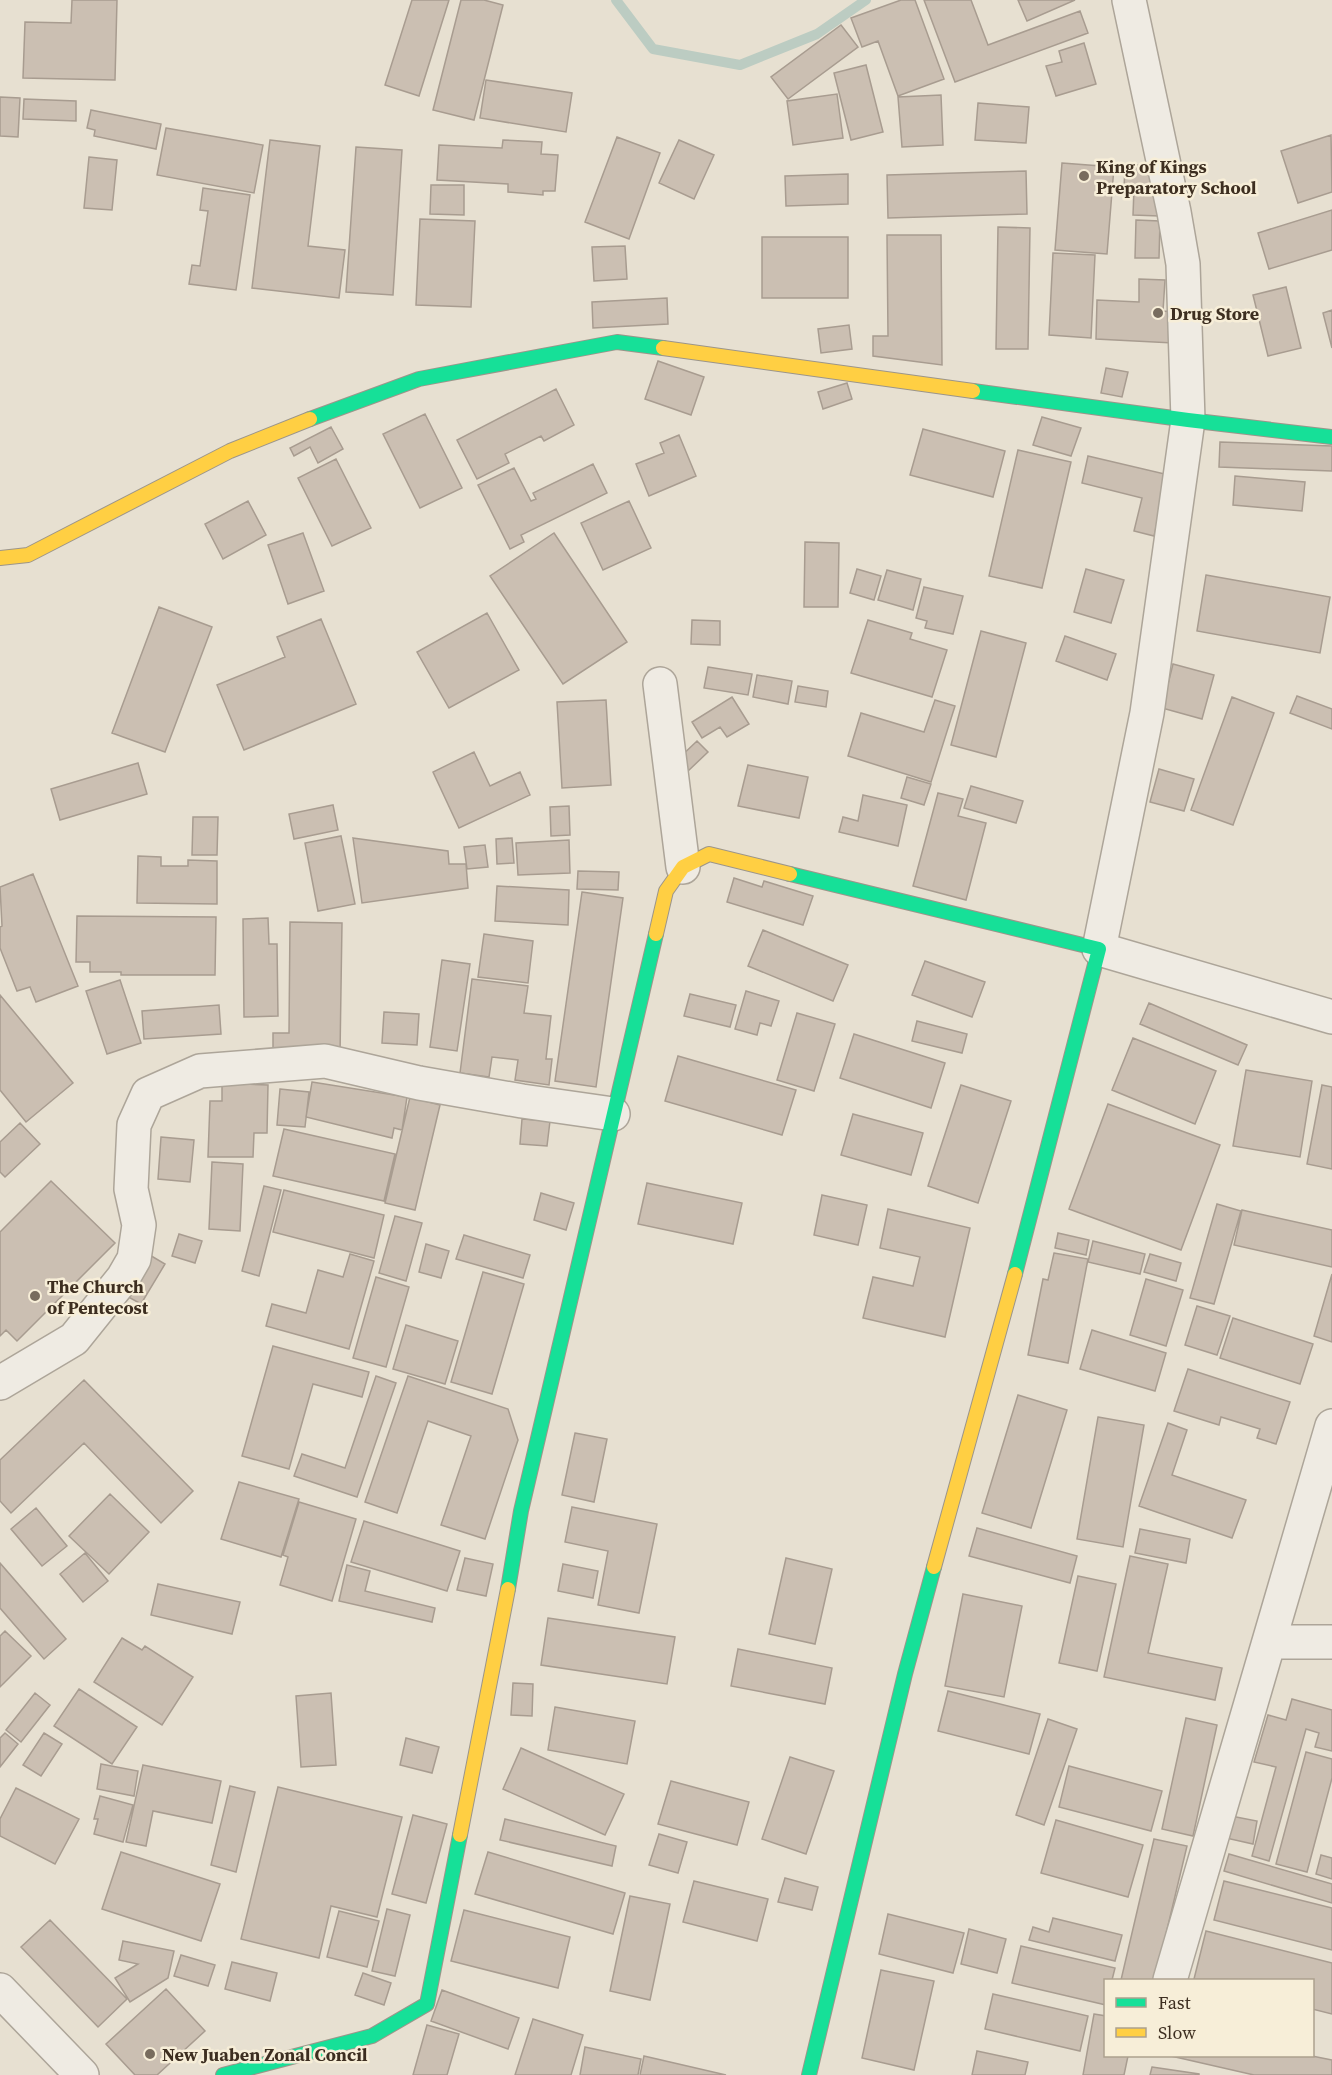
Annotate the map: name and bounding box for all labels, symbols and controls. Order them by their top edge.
place label: King of Kings Preparatory School [1096,154,1257,200]
marker: King of Kings Preparatory School [1077,169,1091,183]
place label: Drug Store [1170,301,1259,326]
marker: Drug Store [1151,306,1165,320]
place label: The Church of Pentecost [47,1274,149,1320]
marker: The Church of Pentecost [28,1289,42,1303]
legend [1104,1979,1314,2057]
text: Fast [1158,1990,1191,2015]
text: Slow [1158,2020,1196,2045]
place label: New Juaben Zonal Concil [162,2042,368,2067]
marker: New Juaben Zonal Concil [143,2047,157,2061]

